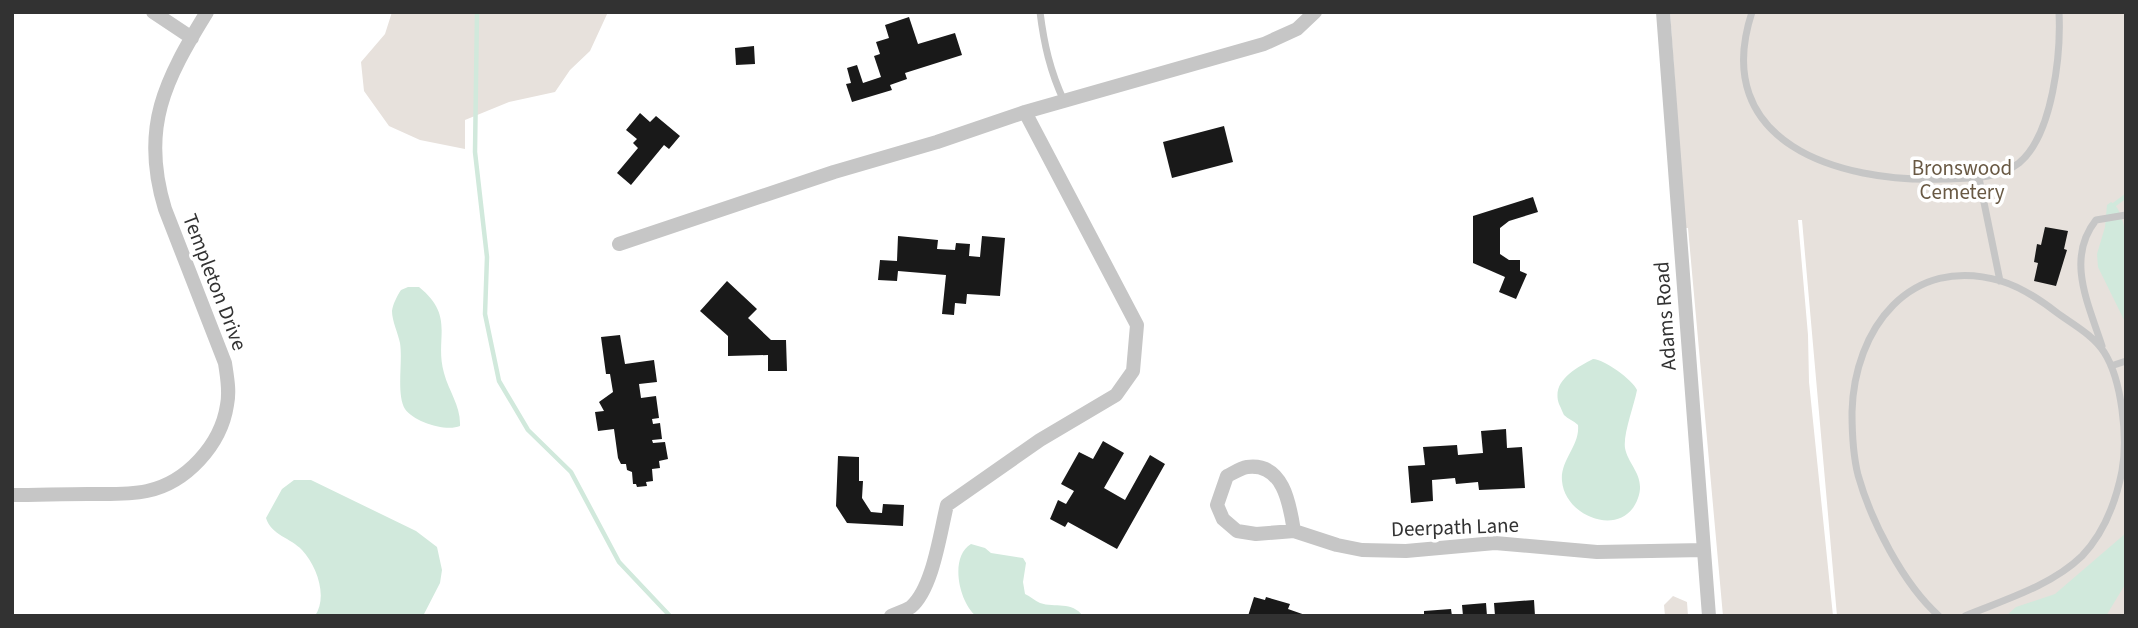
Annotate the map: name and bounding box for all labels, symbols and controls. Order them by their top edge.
park label: Bronswood Cemetery [1912,153,2012,207]
street label: Templeton Drive [175,209,255,355]
street label: Adams Road [1646,261,1684,371]
street label: Deerpath Lane [1390,510,1520,544]

